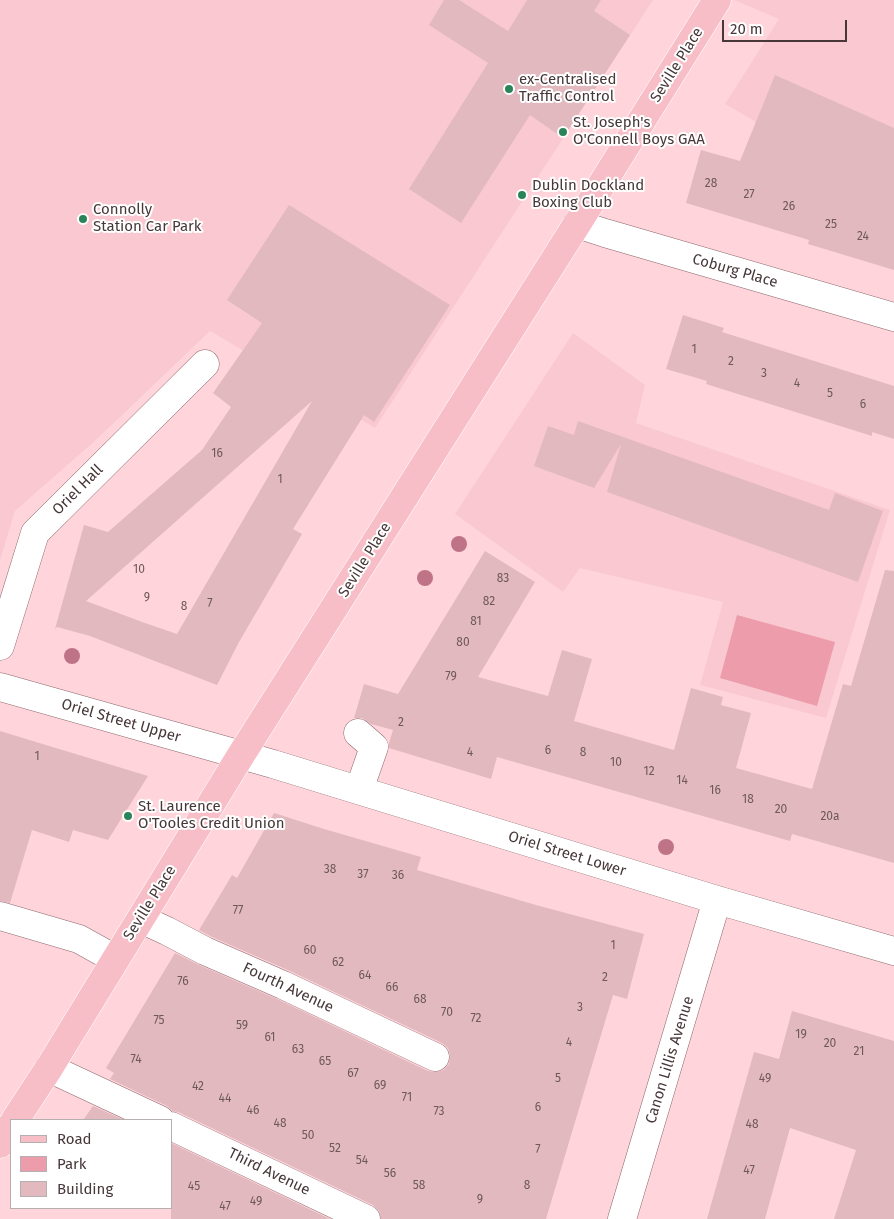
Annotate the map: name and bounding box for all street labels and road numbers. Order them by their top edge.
street label: Seville Place [647,24,707,106]
street label: Coburg Place [690,250,780,292]
street label: Oriel Hall [49,461,107,519]
street label: Seville Place [335,519,395,601]
street label: Oriel Street Upper [59,695,183,747]
street label: Oriel Street Lower [506,828,628,880]
street label: Seville Place [120,862,180,944]
street label: Fourth Avenue [240,959,336,1017]
street label: Canon Lillis Avenue [642,994,698,1126]
street label: Third Avenue [225,1144,313,1200]

